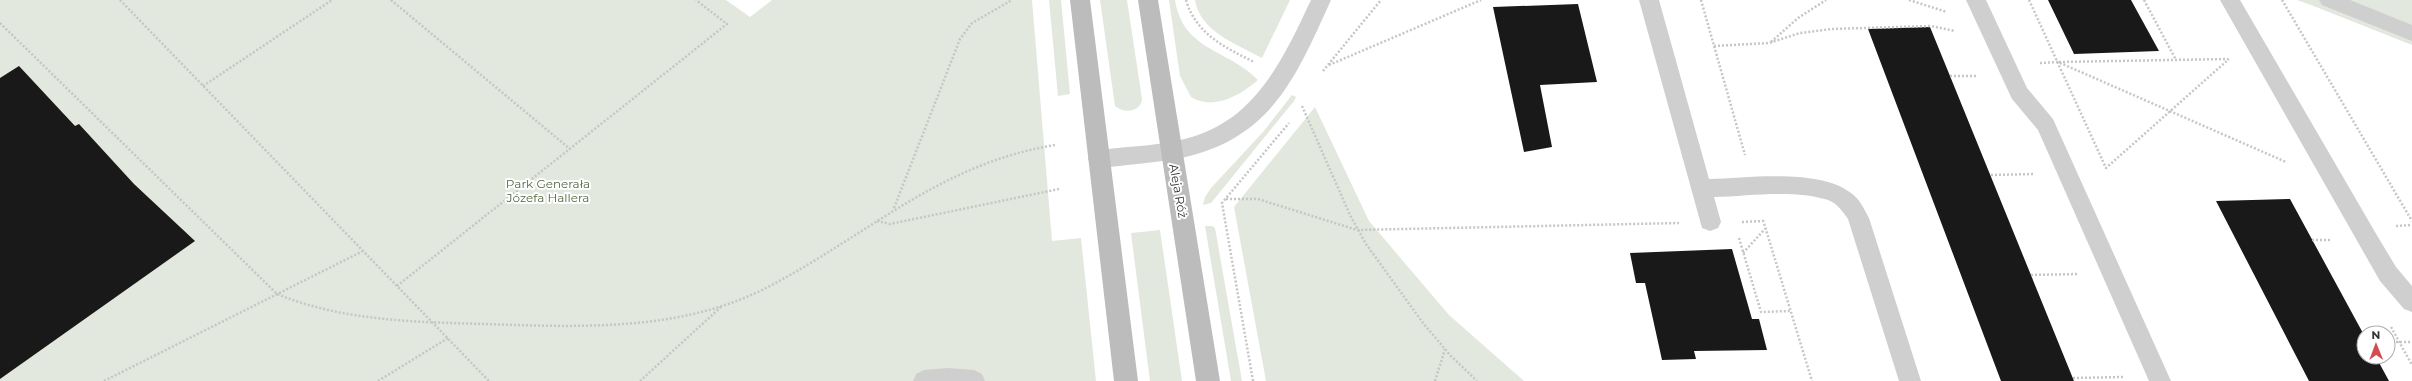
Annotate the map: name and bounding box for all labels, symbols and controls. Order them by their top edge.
street label: Aleja Róż [1166,163,1191,219]
park label: Park Generała Józefa Hallera [506,176,590,205]
north arrow [2356,325,2396,365]
text: N [2371,328,2380,342]

